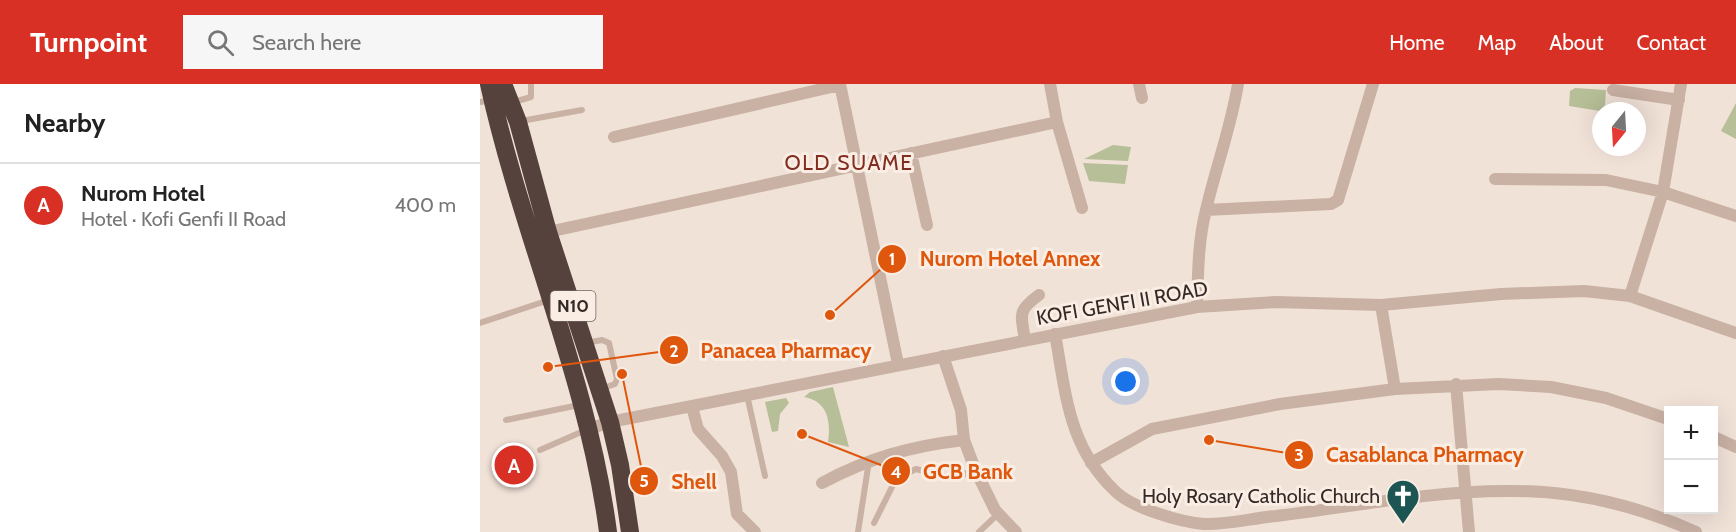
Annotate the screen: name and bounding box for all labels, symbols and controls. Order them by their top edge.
search box [183,15,603,69]
text: Turnpoint [30,25,147,59]
icon: search [204,26,237,59]
text: Search here [252,29,361,56]
text: Home [1389,30,1445,55]
text: Map [1478,30,1516,55]
text: About [1549,30,1603,55]
text: Contact [1636,30,1706,55]
north arrow [1592,102,1646,156]
text: Nearby [24,107,105,139]
district label: OLD SUAME [785,150,913,175]
text: Nurom Hotel [81,180,205,207]
text: A [37,193,50,217]
text: 400 m [394,193,456,217]
text: Hotel · Kofi Genfi II Road [81,207,286,231]
callout: Nurom Hotel Annex [877,239,1112,278]
text: Nurom Hotel Annex [920,246,1101,271]
text: 1 [889,248,895,270]
street label: KOFI GENFI II ROAD [1034,276,1210,330]
road number: N10 [550,291,596,321]
callout: Panacea Pharmacy [659,331,884,370]
text: Panacea Pharmacy [700,338,872,363]
text: 2 [669,340,679,362]
your location [1111,367,1140,396]
map controls [1664,406,1718,514]
button: + [1664,406,1718,460]
callout: Casablanca Pharmacy [1284,435,1536,474]
pin: A [495,442,534,488]
text: Casablanca Pharmacy [1326,442,1525,467]
text: 3 [1294,444,1304,466]
callout: GCB Bank [881,452,1025,491]
text: GCB Bank [923,459,1014,484]
button: − [1664,460,1718,514]
text: 4 [890,461,902,483]
callout: Shell [629,462,729,501]
text: Shell [671,469,717,494]
text: 5 [639,470,649,492]
church icon: Holy Rosary Catholic Church [1385,478,1421,525]
place label: Holy Rosary Catholic Church [1142,484,1380,508]

